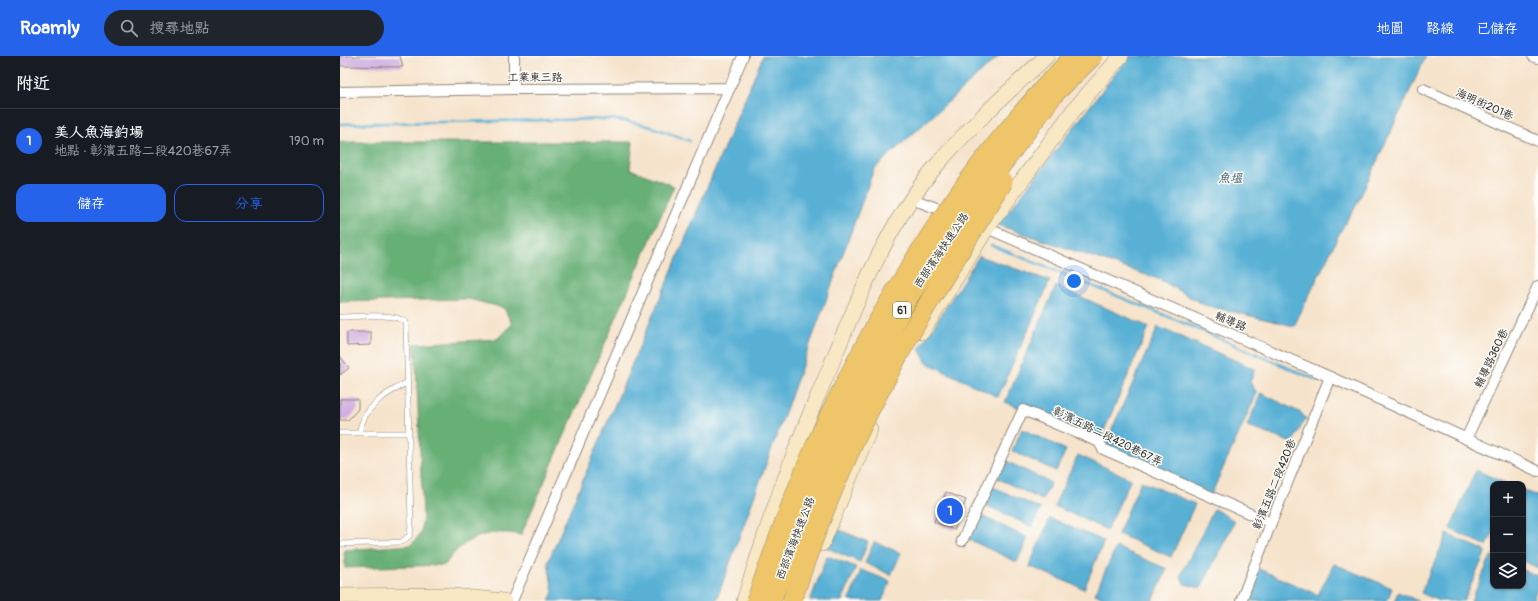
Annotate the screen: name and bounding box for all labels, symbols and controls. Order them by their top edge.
search box [104,10,384,46]
text: Roamly [20,16,80,40]
icon: search [118,17,140,39]
text: 搜尋地點 [150,19,210,38]
text: 地圖 [1376,20,1404,37]
text: 路線 [1426,20,1454,37]
text: 已儲存 [1476,20,1518,37]
street label: 工業東三路 [508,71,563,84]
text: 附近 [16,73,50,94]
street label: 海明街201巷 [1454,86,1516,123]
text: 美人魚海釣場 [54,123,144,142]
text: 1 [26,133,32,149]
text: 190 m [289,133,324,149]
text: 地點 · 彰濱五路二段420巷67弄 [54,143,232,159]
water label: 魚塭 [1218,171,1243,186]
button: 儲存 [16,184,166,222]
button: 分享 [174,184,324,222]
street label: 西部濱海快速公路 [911,210,971,290]
your location [1064,271,1084,291]
road number: 61 [893,302,911,318]
street label: 輔導路 [1213,309,1249,334]
street label: 輔導路360巷 [1472,326,1511,390]
street label: 彰濱五路二段420巷67弄 [1051,404,1165,469]
street label: 彰濱五路二段420巷 [1250,437,1299,532]
map controls [1490,481,1526,589]
button: + [1490,481,1526,517]
street label: 西部濱海快速公路 [774,495,817,582]
pin: 1 [937,496,963,526]
button: − [1490,517,1526,553]
button: layers [1490,553,1526,589]

